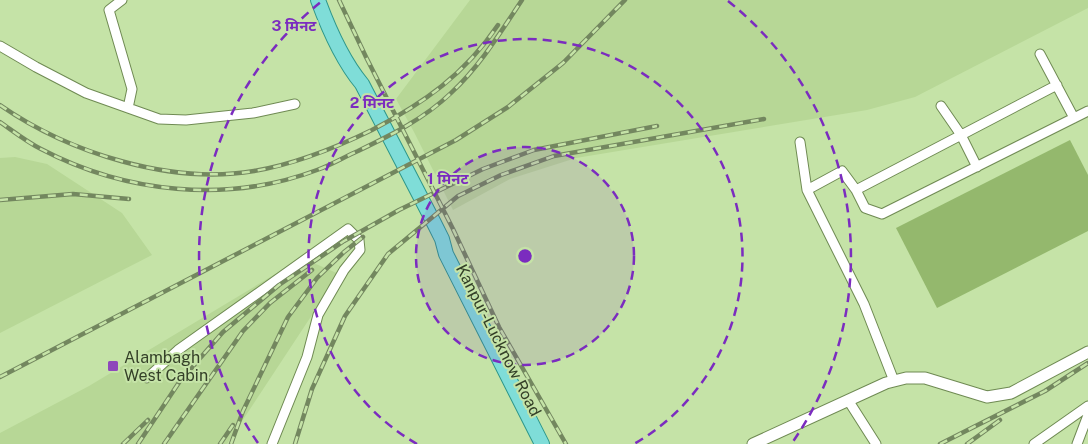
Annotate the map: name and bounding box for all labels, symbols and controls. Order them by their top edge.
text: 3 मिनट [272,17,317,34]
text: 2 मिनट [350,94,395,111]
text: 1 मिनट [427,170,470,187]
centre of rings [516,247,534,265]
street label: Kanpur-Lucknow Road [452,261,545,419]
place label: Alambagh West Cabin [124,348,208,385]
marker: Alambagh West Cabin [106,359,120,373]

